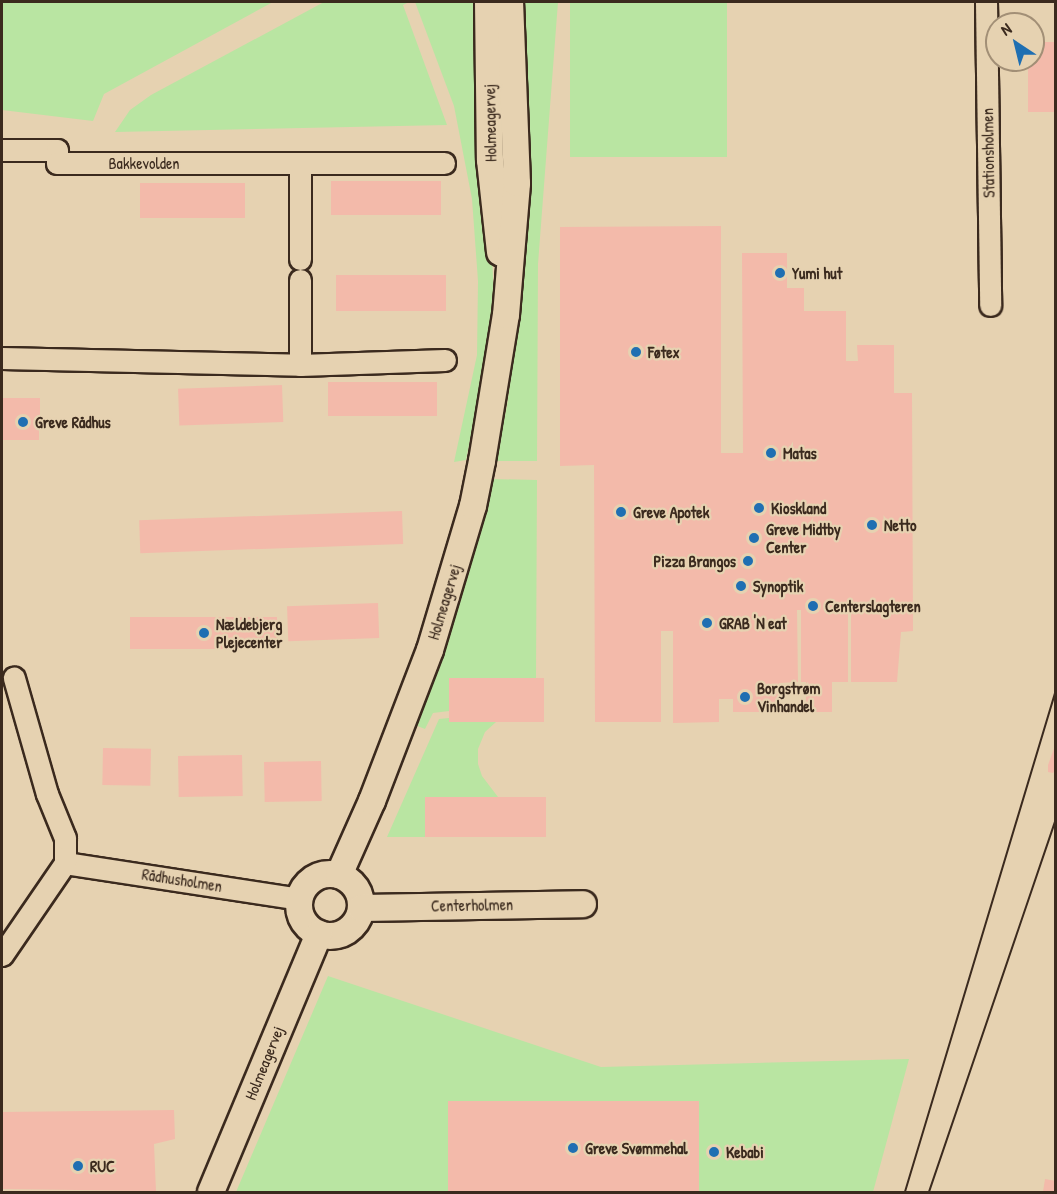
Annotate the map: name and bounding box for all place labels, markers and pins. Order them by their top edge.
place label: Yumi hut [792,263,842,283]
marker: Yumi hut [773,266,787,280]
place label: Føtex [648,342,680,362]
marker: Føtex [629,345,643,359]
place label: Greve Rådhus [35,412,111,432]
marker: Greve Rådhus [16,415,30,429]
place label: Matas [783,443,817,463]
marker: Matas [764,446,778,460]
place label: Kioskland [771,498,826,518]
marker: Kioskland [752,501,766,515]
place label: Greve Apotek [633,502,709,522]
marker: Greve Apotek [614,505,628,519]
place label: Netto [884,515,916,535]
marker: Netto [865,518,879,532]
place label: Greve Midtby Center [766,519,841,557]
marker: Greve Midtby Center [747,531,761,545]
place label: Pizza Brangos [654,551,736,571]
marker: Pizza Brangos [741,554,755,568]
place label: Synoptik [753,576,803,596]
marker: Synoptik [734,579,748,593]
place label: Centerslagteren [825,596,921,616]
marker: Centerslagteren [806,599,820,613]
place label: GRAB 'N eat [719,613,787,633]
place label: Nældebjerg Plejecenter [216,614,282,652]
marker: GRAB 'N eat [700,616,714,630]
marker: Nældebjerg Plejecenter [197,626,211,640]
place label: Borgstrøm Vinhandel [757,678,820,716]
marker: Borgstrøm Vinhandel [738,690,752,704]
place label: Greve Svømmehal [585,1138,687,1158]
marker: Greve Svømmehal [566,1141,580,1155]
place label: Kebabi [726,1142,764,1162]
marker: Kebabi [707,1145,721,1159]
place label: RUC [90,1156,115,1176]
marker: RUC [71,1159,85,1173]

